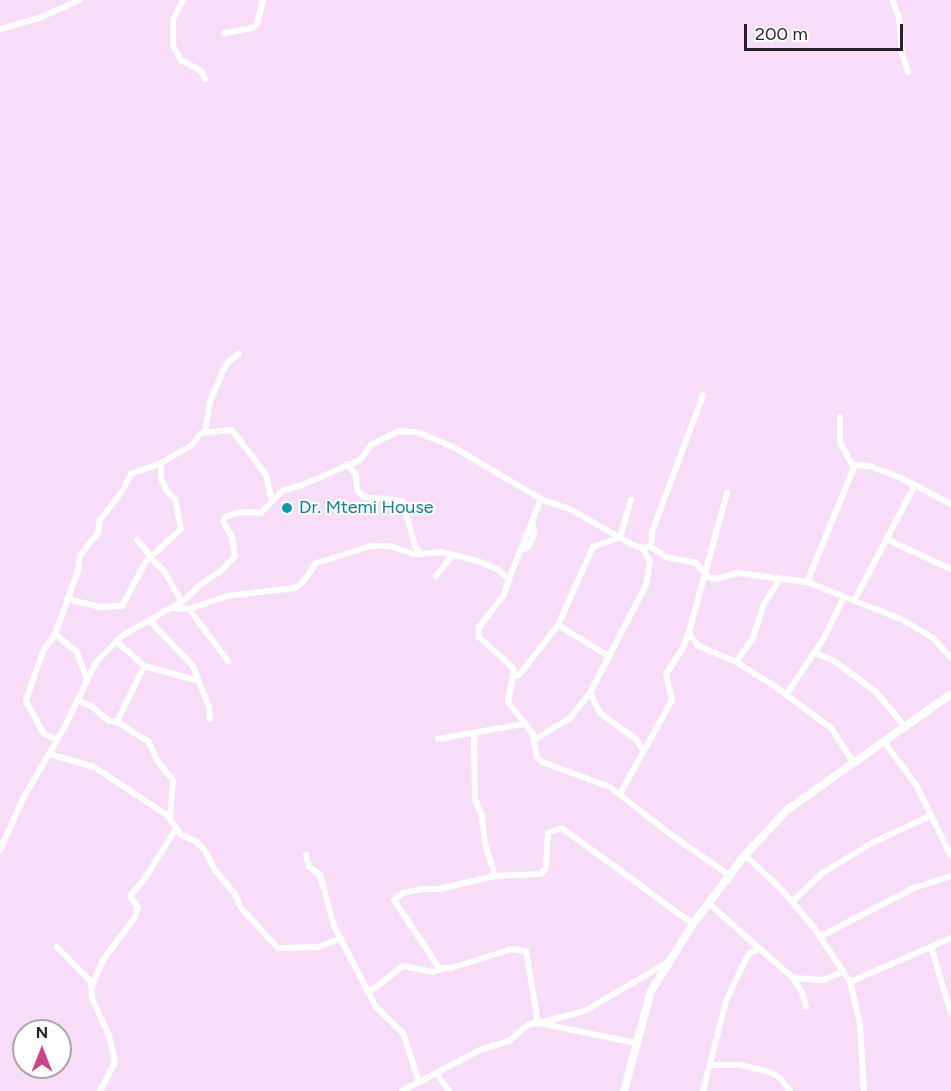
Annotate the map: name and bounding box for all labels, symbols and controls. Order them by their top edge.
scale bar [747,12,906,50]
text: 200 m [755,23,808,45]
place label: Dr. Mtemi House [299,497,434,519]
marker: Dr. Mtemi House [280,501,294,515]
north arrow [12,1019,72,1079]
text: N [36,1023,48,1042]

